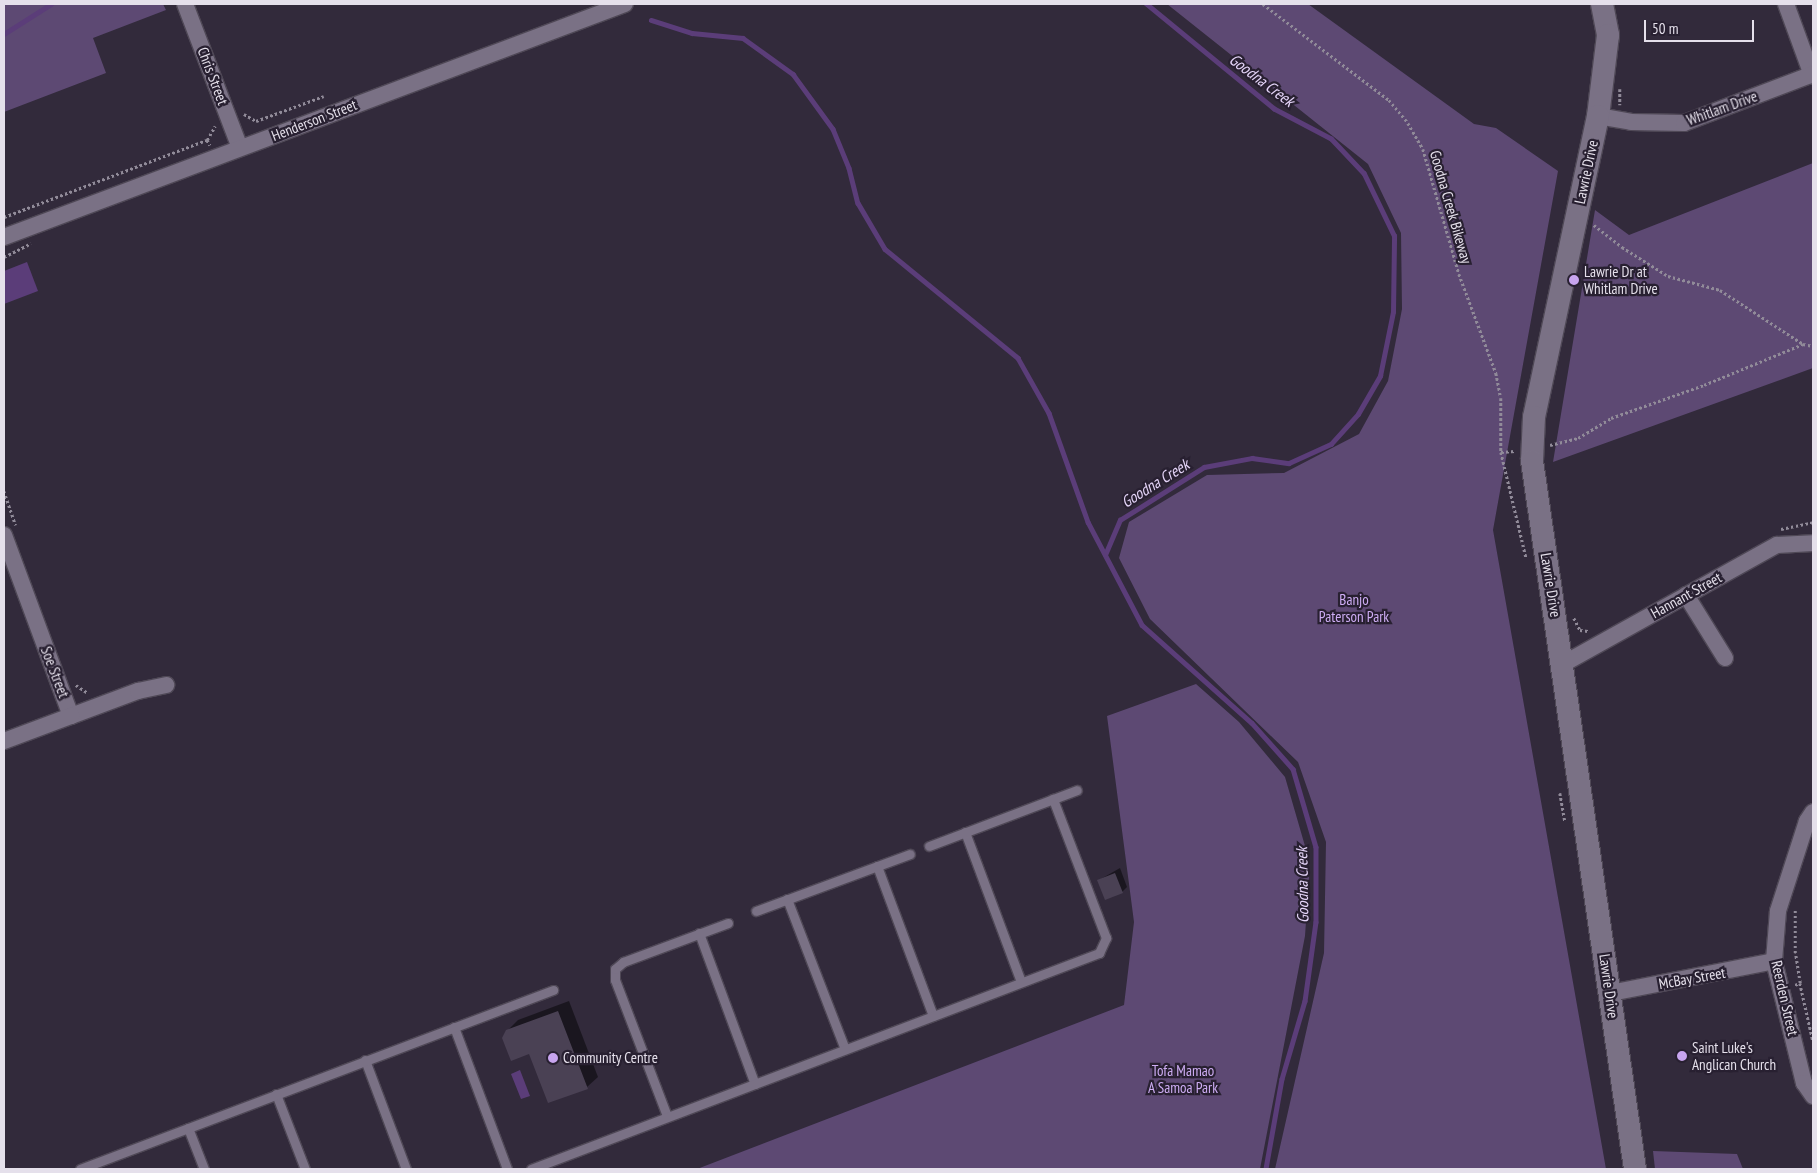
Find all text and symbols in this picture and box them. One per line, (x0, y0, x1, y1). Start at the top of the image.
scale bar (1647, 10, 1757, 42)
text: 50 m (1652, 19, 1678, 38)
street label: Chris Street (194, 45, 232, 107)
water label: Goodna Creek (1226, 49, 1298, 111)
street label: Whitlam Drive (1684, 87, 1760, 129)
street label: Henderson Street (269, 95, 359, 145)
street label: Lawrie Drive (1570, 138, 1602, 206)
street label: Goodna Creek Bikeway (1426, 148, 1476, 266)
place label: Lawrie Dr at Whitlam Drive (1584, 262, 1658, 297)
marker: Lawrie Dr at Whitlam Drive (1568, 274, 1580, 286)
water label: Goodna Creek (1118, 455, 1192, 511)
street label: Lawrie Drive (1537, 552, 1565, 618)
street label: Hannant Street (1647, 568, 1725, 622)
park label: Banjo Paterson Park (1319, 590, 1389, 625)
street label: Soe Street (37, 644, 73, 700)
water label: Goodna Creek (1292, 847, 1312, 923)
street label: Lawrie Drive (1596, 953, 1622, 1019)
street label: Reerden Street (1768, 959, 1802, 1037)
street label: McBay Street (1657, 963, 1727, 993)
place label: Saint Luke's Anglican Church (1692, 1038, 1776, 1073)
place label: Community Centre (563, 1049, 658, 1067)
marker: Saint Luke's Anglican Church (1676, 1050, 1688, 1062)
marker: Community Centre (547, 1052, 559, 1064)
park label: Tofa Mamao A Samoa Park (1148, 1061, 1218, 1096)

